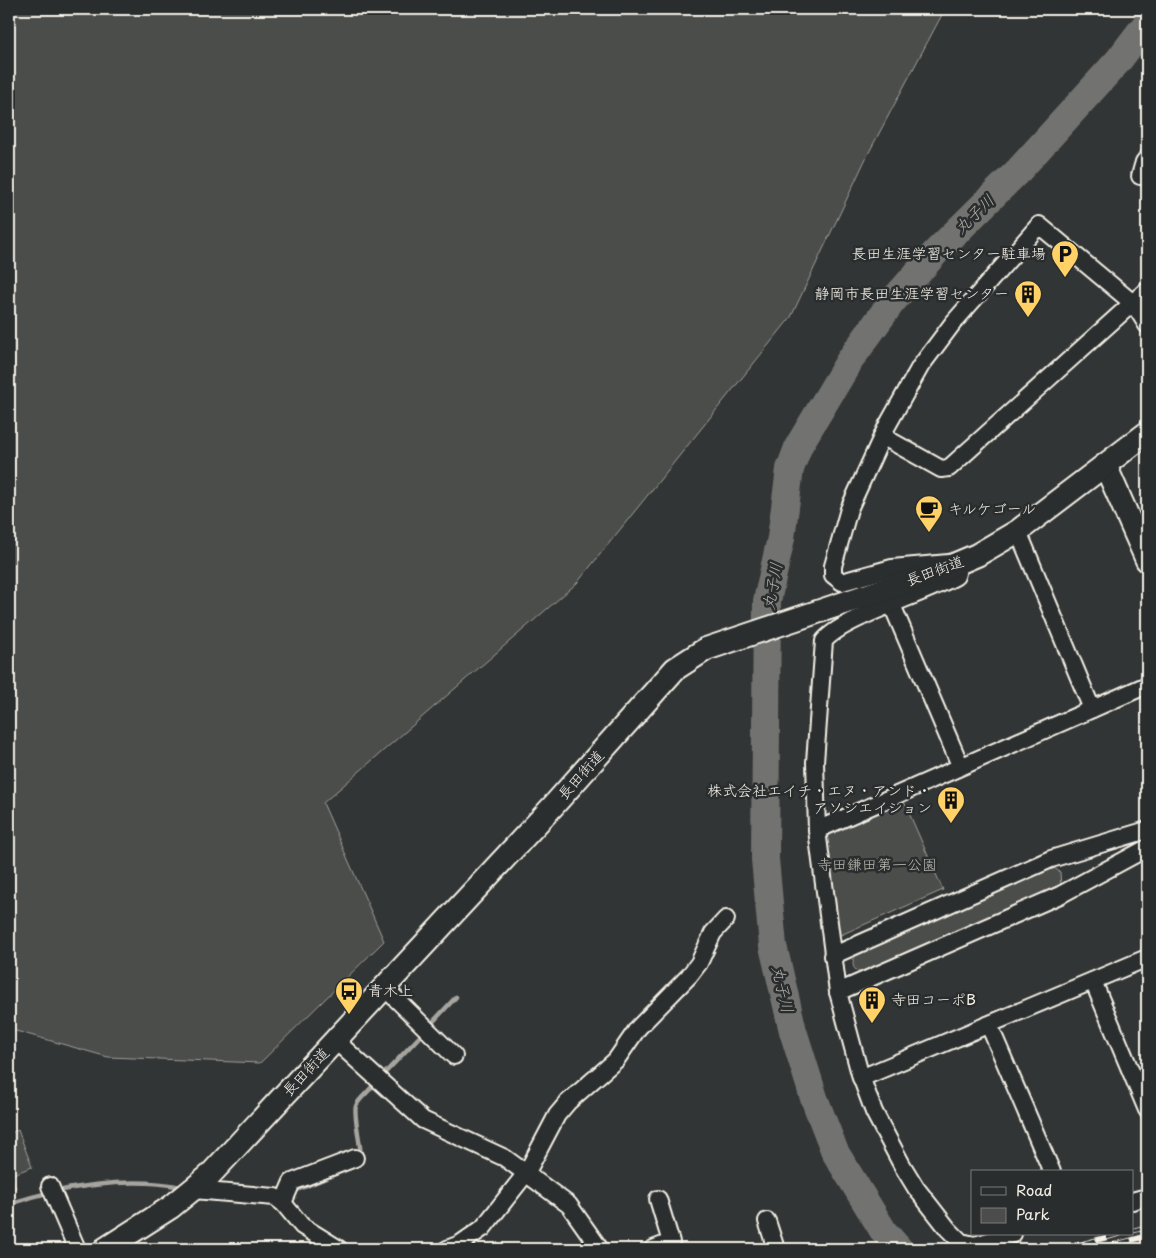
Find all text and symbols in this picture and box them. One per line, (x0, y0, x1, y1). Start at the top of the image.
water label: 丸子川 (948, 188, 999, 239)
parking icon: 長田生涯学習センター駐車場 (1050, 239, 1080, 278)
place label: 長田生涯学習センター駐車場 (852, 241, 1046, 264)
building icon: 静岡市長田生涯学習センター (1013, 279, 1043, 318)
place label: 静岡市長田生涯学習センター (815, 281, 1009, 304)
cafe icon: キルケゴール (914, 494, 944, 533)
place label: キルケゴール (948, 496, 1036, 519)
street label: 長田街道 (902, 549, 967, 591)
water label: 丸子川 (755, 560, 787, 612)
street label: 長田街道 (551, 744, 609, 804)
place label: 株式会社エイチ・エヌ・アンド・ アソシエイション (707, 778, 932, 818)
building icon: 株式会社エイチ・エヌ・アンド・ アソシエイション (936, 785, 966, 824)
park label: 寺田鎌田第一公園 (817, 852, 937, 875)
water label: 丸子川 (767, 963, 801, 1015)
bus stop icon: 青木上 (334, 976, 364, 1015)
place label: 青木上 (368, 978, 413, 1001)
building icon: 寺田コーポB (857, 985, 887, 1024)
place label: 寺田コーポB (891, 987, 976, 1010)
street label: 長田街道 (276, 1041, 334, 1101)
legend (971, 1170, 1134, 1236)
text: Road (1016, 1178, 1052, 1201)
text: Park (1016, 1202, 1050, 1225)

